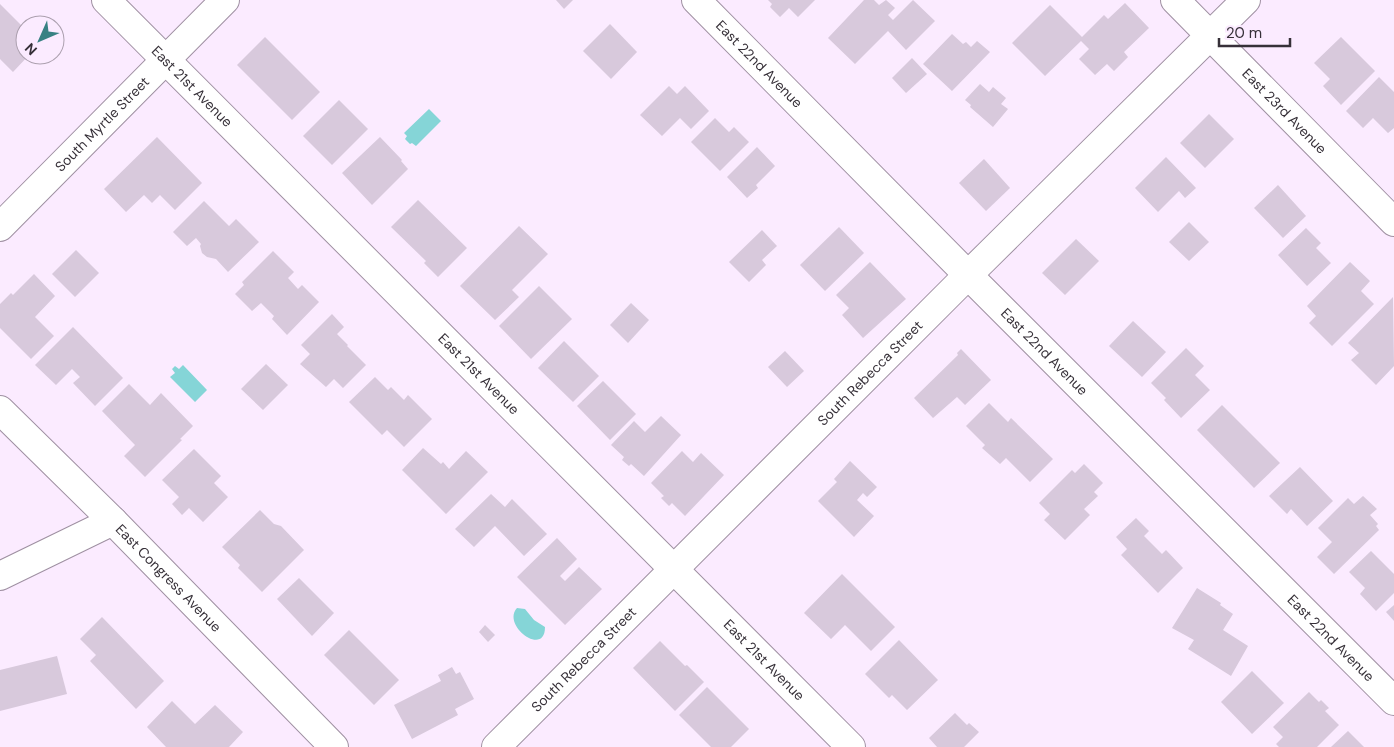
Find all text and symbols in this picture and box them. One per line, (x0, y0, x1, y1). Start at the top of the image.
north arrow (15, 15, 65, 65)
scale bar (1219, 15, 1290, 47)
street label: East 22nd Avenue (712, 16, 806, 112)
text: 20 m (1226, 23, 1262, 43)
text: N (21, 39, 41, 59)
street label: East 21st Avenue (148, 42, 237, 131)
street label: East 23rd Avenue (1238, 65, 1331, 158)
street label: South Myrtle Street (51, 73, 153, 175)
street label: East 22nd Avenue (997, 304, 1092, 399)
street label: South Rebecca Street (814, 317, 926, 429)
street label: East 21st Avenue (435, 329, 523, 418)
street label: East Congress Avenue (112, 520, 225, 636)
street label: East 22nd Avenue (1284, 591, 1378, 685)
street label: South Rebecca Street (527, 603, 640, 716)
street label: East 21st Avenue (720, 615, 809, 704)

